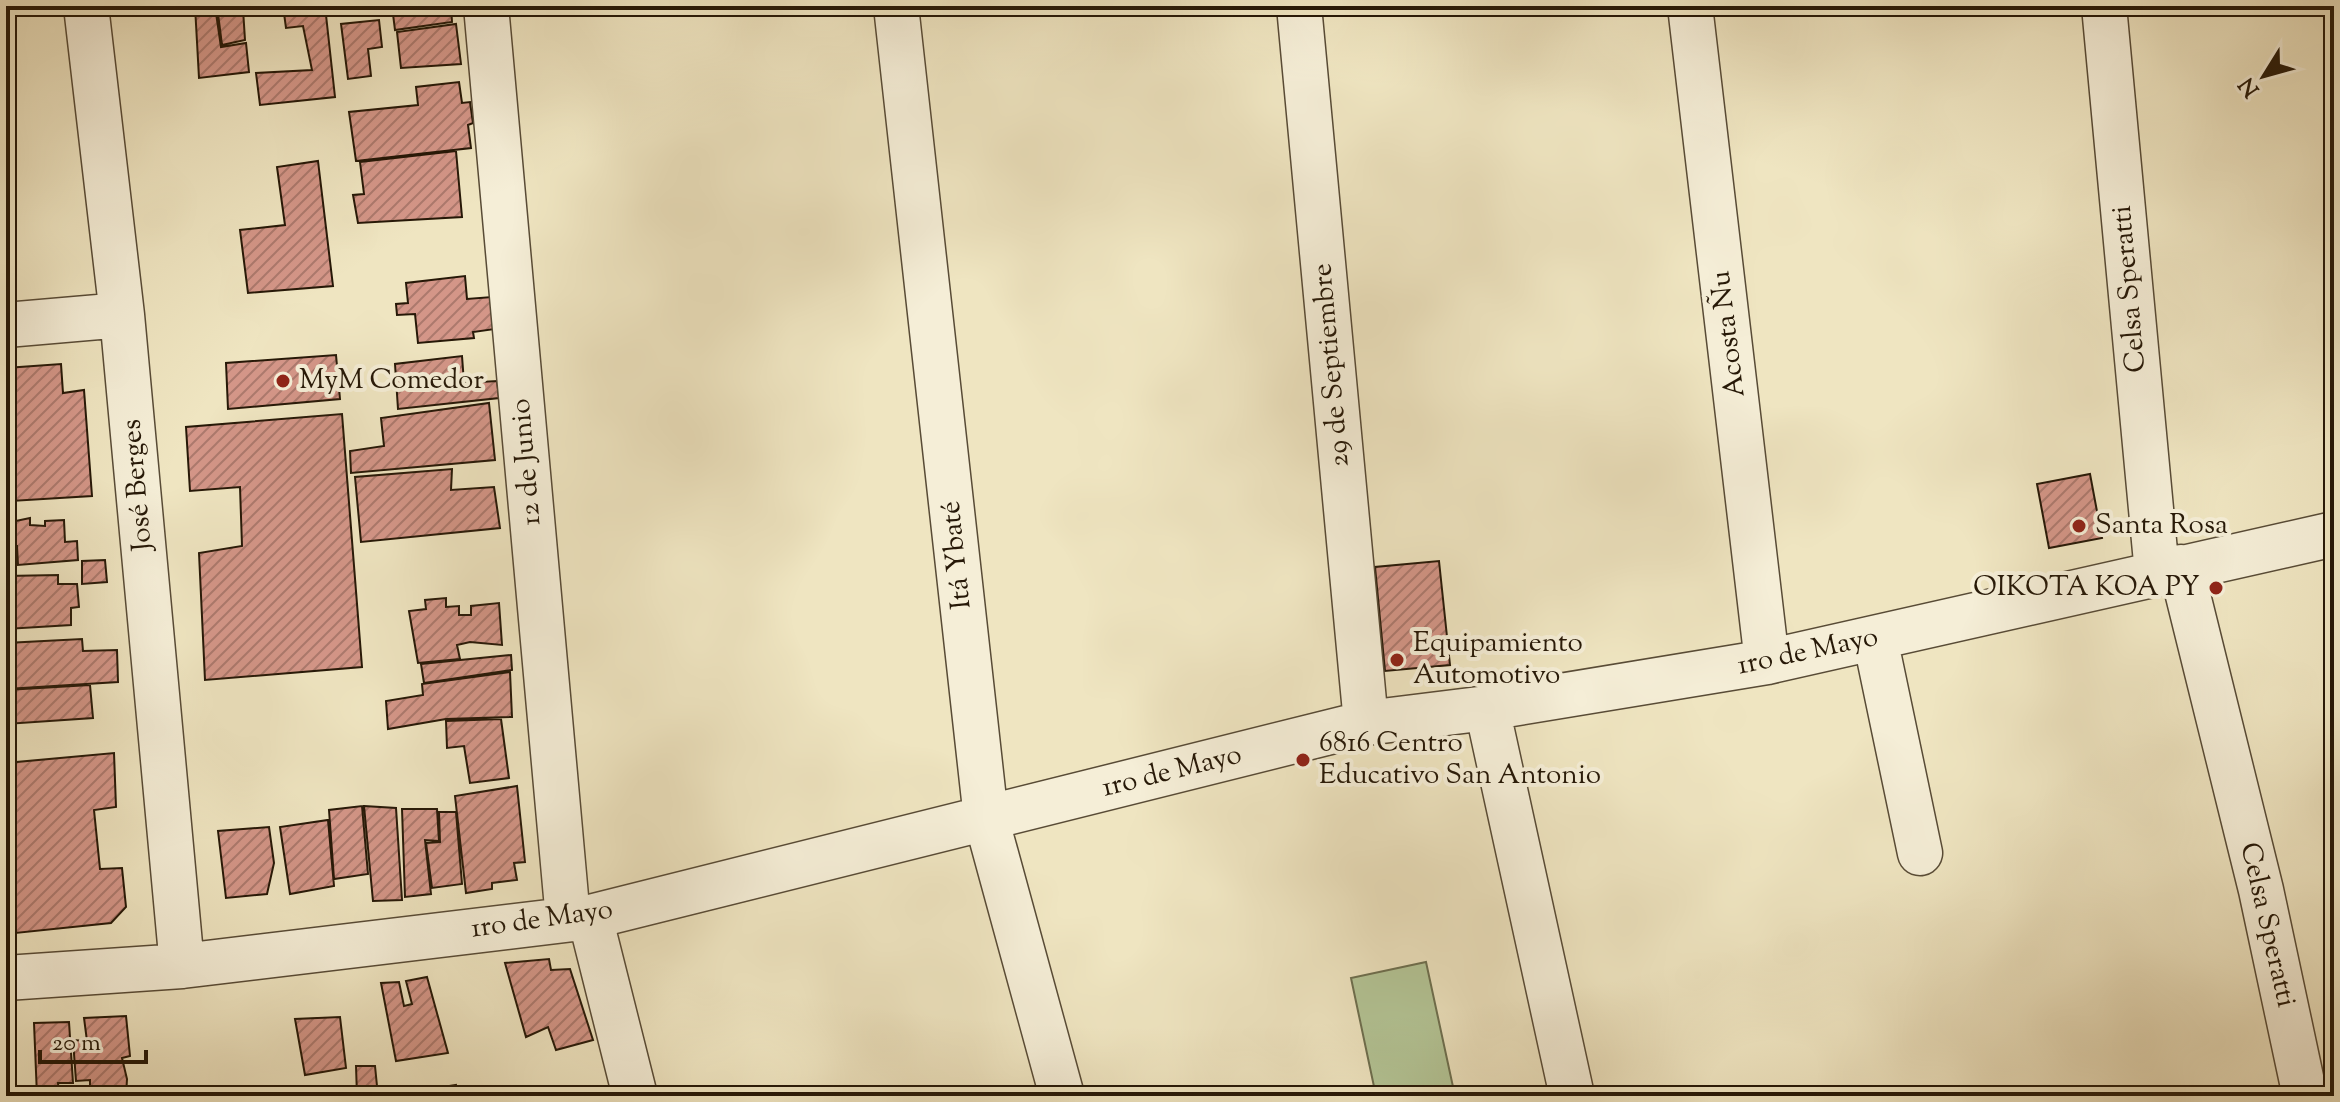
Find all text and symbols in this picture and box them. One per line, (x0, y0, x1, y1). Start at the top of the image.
north arrow (2224, 36, 2304, 116)
text: N (2232, 69, 2268, 103)
street label: Celsa Speratti (2103, 204, 2157, 374)
street label: 29 de Septiembre (1303, 262, 1361, 468)
street label: Acosta Ñu (1701, 268, 1757, 400)
place label: MyM Comedor (299, 361, 484, 401)
marker: MyM Comedor (274, 372, 292, 390)
street label: 12 de Junio (502, 397, 552, 527)
street label: José Berges (112, 417, 164, 555)
street label: Itá Ybaté (931, 499, 983, 611)
place label: Santa Rosa (2095, 506, 2228, 546)
marker: Santa Rosa (2070, 517, 2088, 535)
place label: OIKOTA KOA PY (1973, 568, 2200, 608)
marker: OIKOTA KOA PY (2207, 579, 2225, 597)
street label: 1ro de Mayo (1734, 618, 1882, 686)
place label: Equipamiento Automotivo (1413, 624, 1583, 696)
marker: Equipamiento Automotivo (1388, 651, 1406, 669)
place label: 6816 Centro Educativo San Antonio (1319, 724, 1601, 796)
street label: 1ro de Mayo (1098, 735, 1246, 809)
marker: 6816 Centro Educativo San Antonio (1294, 751, 1312, 769)
street label: Celsa Speratti (2229, 839, 2305, 1011)
street label: 1ro de Mayo (468, 890, 616, 950)
scale bar (40, 1014, 146, 1064)
text: 20 m (52, 1027, 101, 1061)

